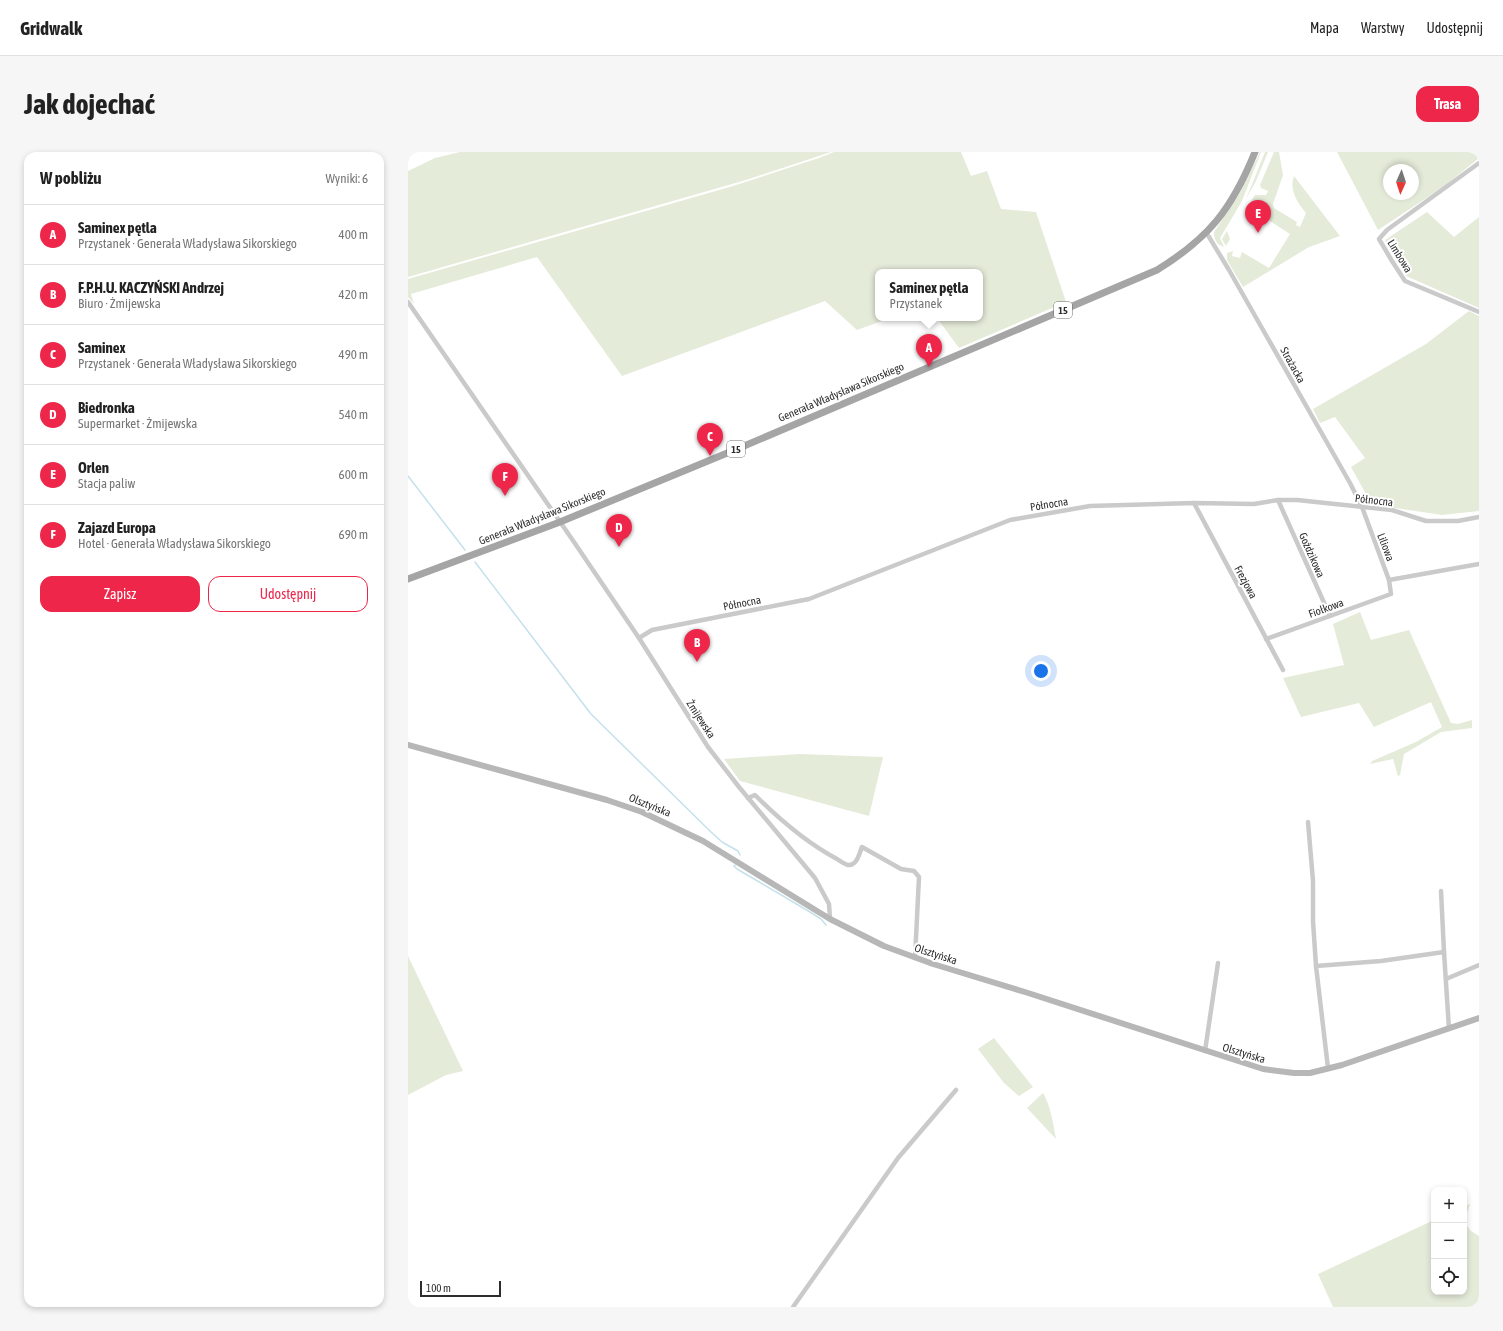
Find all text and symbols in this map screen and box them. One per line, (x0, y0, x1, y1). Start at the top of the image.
text: Gridwalk (20, 17, 82, 39)
text: Mapa (1310, 20, 1339, 36)
text: Warstwy (1361, 20, 1404, 36)
text: Udostępnij (1426, 20, 1483, 36)
button: Trasa (1416, 86, 1479, 122)
text: Jak dojechać (24, 88, 155, 120)
north arrow (1383, 164, 1419, 200)
text: W pobliżu (40, 168, 102, 188)
text: Wyniki: 6 (325, 171, 368, 186)
pin: E (1245, 200, 1271, 233)
text: Saminex pętla (78, 219, 157, 236)
text: A (50, 227, 56, 242)
text: 400 m (339, 227, 368, 242)
text: Przystanek · Generała Władysława Sikorskiego (78, 236, 297, 251)
street label: Limbowa (1385, 237, 1415, 275)
popup (875, 269, 983, 321)
text: F.P.H.U. KACZYŃSKI Andrzej (78, 279, 224, 296)
text: Saminex pętla (890, 279, 968, 296)
text: B (50, 287, 56, 302)
text: 420 m (339, 287, 368, 302)
text: Biuro · Żmijewska (78, 296, 161, 311)
text: Przystanek (890, 296, 942, 311)
road number: 15 (1054, 302, 1072, 318)
pin: A (916, 334, 942, 367)
text: Saminex (78, 339, 126, 356)
street label: Strażacka (1278, 345, 1308, 385)
text: C (50, 347, 56, 362)
text: 490 m (339, 347, 368, 362)
text: Przystanek · Generała Władysława Sikorskiego (78, 356, 297, 371)
street label: Generała Władysława Sikorskiego (776, 360, 906, 424)
text: Biedronka (78, 399, 135, 416)
text: D (49, 407, 57, 422)
text: 540 m (339, 407, 368, 422)
text: Supermarket · Żmijewska (78, 416, 197, 431)
pin: C (697, 423, 723, 456)
road number: 15 (727, 441, 745, 457)
text: Orlen (78, 459, 109, 476)
pin: F (492, 463, 518, 496)
text: E (50, 467, 56, 482)
text: 600 m (339, 467, 368, 482)
text: Stacja paliw (78, 476, 135, 491)
street label: Generała Władysława Sikorskiego (477, 485, 607, 547)
street label: Północna (1354, 492, 1394, 508)
street label: Północna (1029, 495, 1069, 513)
pin: D (606, 514, 632, 547)
text: Zajazd Europa (78, 519, 156, 536)
text: F (50, 527, 56, 542)
text: 690 m (339, 527, 368, 542)
street label: Goździkowa (1297, 531, 1327, 579)
street label: Liliowa (1375, 531, 1397, 563)
text: Hotel · Generała Władysława Sikorskiego (78, 536, 271, 551)
street label: Frezjowa (1232, 563, 1260, 601)
button: Zapisz (40, 576, 200, 612)
button: Udostępnij (208, 576, 368, 612)
street label: Północna (722, 593, 762, 613)
street label: Fiołkowa (1307, 596, 1345, 620)
pin: B (684, 629, 710, 662)
your location (1031, 661, 1051, 681)
street label: Żmijewska (684, 698, 718, 740)
street label: Olsztyńska (627, 791, 673, 819)
street label: Olsztyńska (913, 941, 959, 967)
street label: Olsztyńska (1221, 1041, 1267, 1065)
map controls (1431, 1187, 1467, 1295)
button: + (1431, 1187, 1467, 1223)
button: − (1431, 1223, 1467, 1259)
button: locate (1431, 1259, 1467, 1295)
scale bar (420, 1279, 501, 1298)
text: 100 m (426, 1282, 451, 1294)

